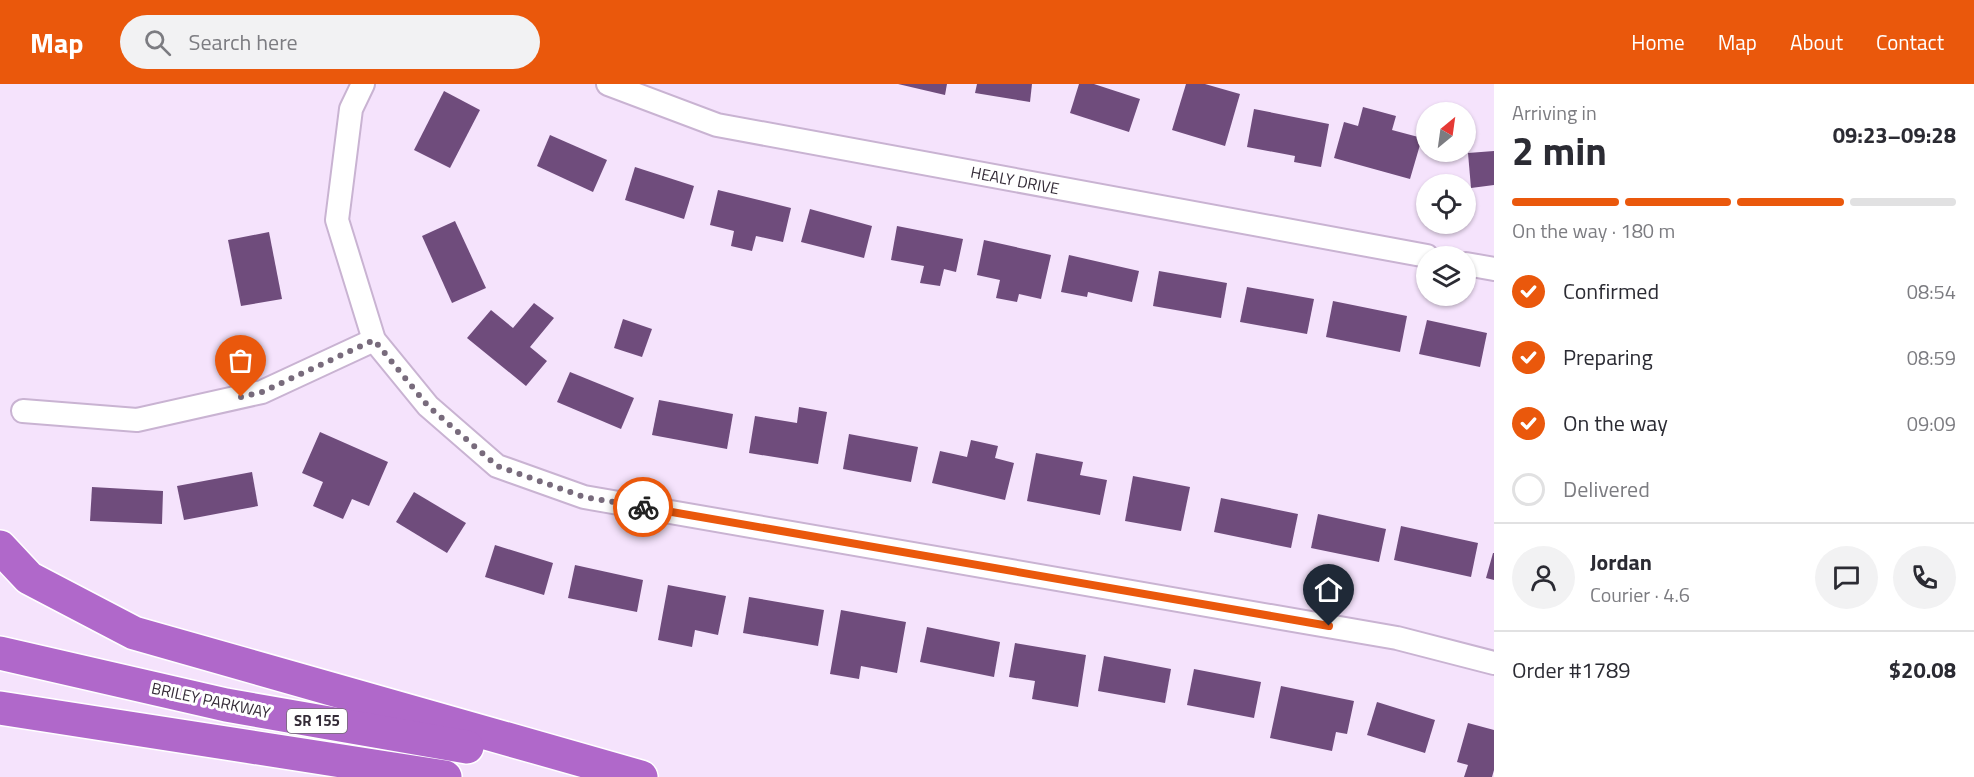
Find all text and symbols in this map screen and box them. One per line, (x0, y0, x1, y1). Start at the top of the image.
search box (120, 15, 540, 69)
text: Map (30, 21, 84, 64)
text: Search here (189, 25, 298, 59)
icon: search (141, 26, 174, 59)
text: Home (1631, 26, 1685, 58)
text: Map (1718, 26, 1757, 58)
text: About (1790, 26, 1843, 58)
text: Contact (1876, 26, 1944, 58)
text: Arriving in (1512, 97, 1597, 128)
north arrow (1416, 102, 1476, 162)
map controls (1416, 102, 1476, 306)
text: 09:23–09:28 (1833, 118, 1956, 152)
text: 2 min (1512, 121, 1607, 180)
street label: HEALY DRIVE (969, 160, 1062, 200)
button: locate (1416, 174, 1476, 234)
text: On the way · 180 m (1512, 215, 1675, 246)
button: layers (1416, 246, 1476, 306)
text: Confirmed (1563, 274, 1659, 308)
icon: check (1512, 275, 1545, 308)
text: 08:54 (1907, 276, 1956, 307)
pin (215, 335, 266, 397)
text: Preparing (1563, 340, 1653, 374)
icon: check (1512, 341, 1545, 374)
text: 08:59 (1907, 342, 1956, 373)
icon: bag (224, 344, 257, 377)
text: On the way (1563, 406, 1668, 440)
icon: check (1512, 407, 1545, 440)
text: 09:09 (1907, 408, 1956, 439)
text: Delivered (1563, 472, 1650, 506)
courier (613, 477, 673, 537)
icon: bike (627, 491, 660, 524)
text: Jordan (1590, 545, 1652, 579)
button: person (1512, 546, 1575, 609)
button: chat (1815, 546, 1878, 609)
button: phone (1893, 546, 1956, 609)
pin (1303, 564, 1354, 626)
icon: home (1312, 573, 1345, 606)
text: Courier · 4.6 (1590, 579, 1690, 610)
text: Order #1789 (1512, 653, 1631, 687)
text: $20.08 (1889, 653, 1956, 687)
street label: BRILEY PARKWAY (149, 676, 273, 724)
road number: SR 155 (287, 709, 347, 733)

